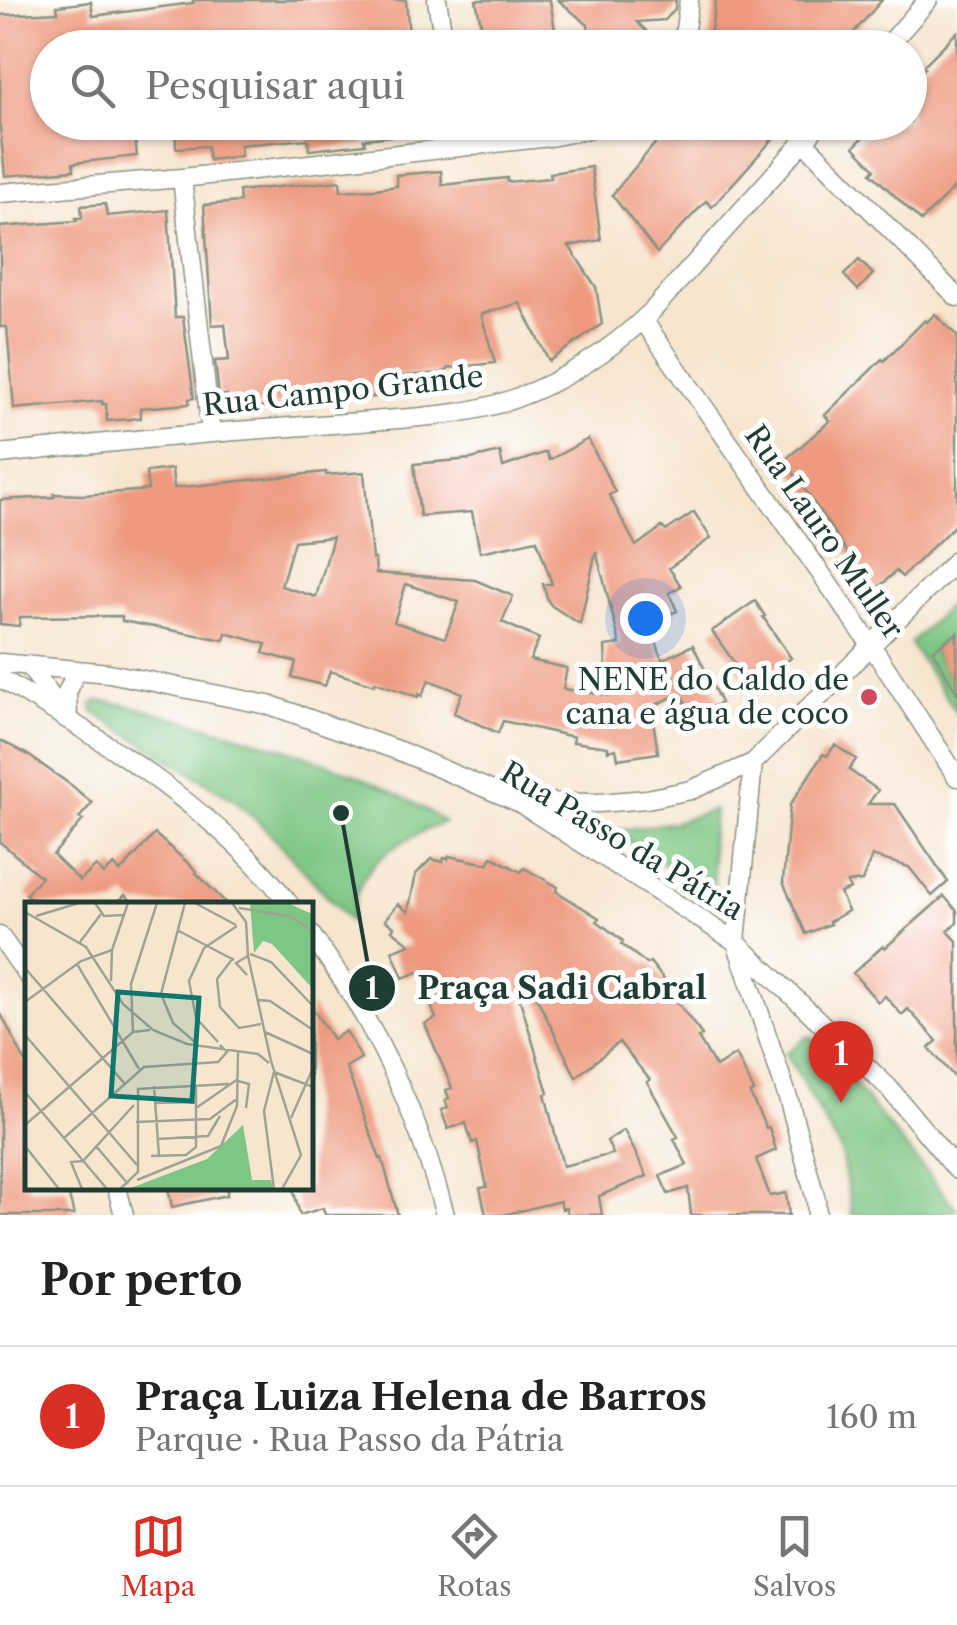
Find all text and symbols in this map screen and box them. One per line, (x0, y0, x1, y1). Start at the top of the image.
search box (30, 30, 927, 140)
icon: search (65, 58, 120, 113)
text: Pesquisar aqui (145, 62, 405, 109)
street label: Rua Campo Grande (201, 357, 485, 424)
street label: Rua Lauro Muller (737, 418, 912, 646)
your location (620, 593, 671, 644)
place label: NENE do Caldo de cana e água de coco (565, 661, 849, 732)
marker: NENE do Caldo de cana e água de coco (858, 686, 880, 708)
street label: Rua Passo da Pátria (494, 753, 751, 928)
inset map (25, 902, 312, 1190)
callout: Praça Sadi Cabral (347, 957, 727, 1019)
text: Praça Sadi Cabral (417, 968, 707, 1007)
text: 1 (365, 970, 379, 1007)
pin: 1 (808, 1020, 874, 1103)
text: Por perto (40, 1254, 243, 1306)
text: Praça Luiza Helena de Barros (135, 1373, 707, 1420)
text: 1 (65, 1397, 80, 1436)
text: 160 m (826, 1397, 917, 1436)
text: Parque · Rua Passo da Pátria (135, 1420, 564, 1459)
tab: Mapa (121, 1509, 196, 1603)
tab: Rotas (437, 1509, 511, 1603)
tab: Salvos (753, 1509, 836, 1603)

